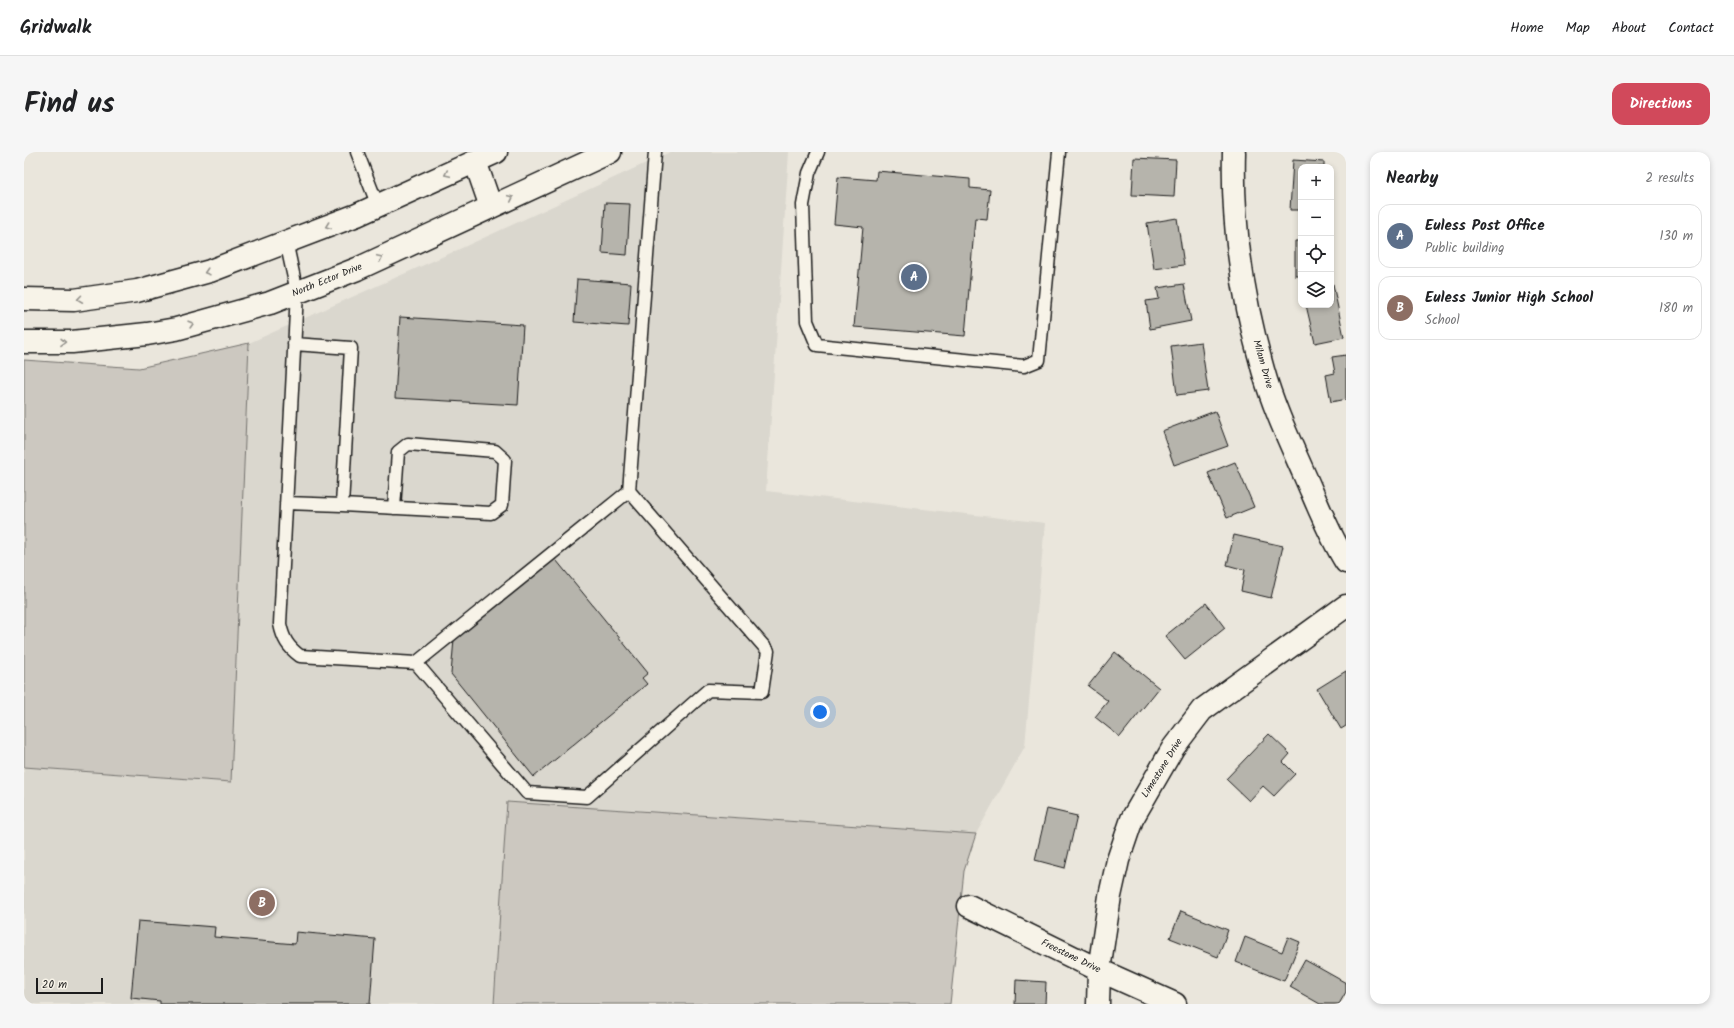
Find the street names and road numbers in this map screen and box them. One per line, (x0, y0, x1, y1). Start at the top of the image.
street label: North Ector Drive (289, 258, 365, 301)
street label: Milam Drive (1248, 338, 1278, 391)
street label: Limestone Drive (1137, 735, 1187, 801)
street label: Freestone Drive (1038, 935, 1104, 978)

